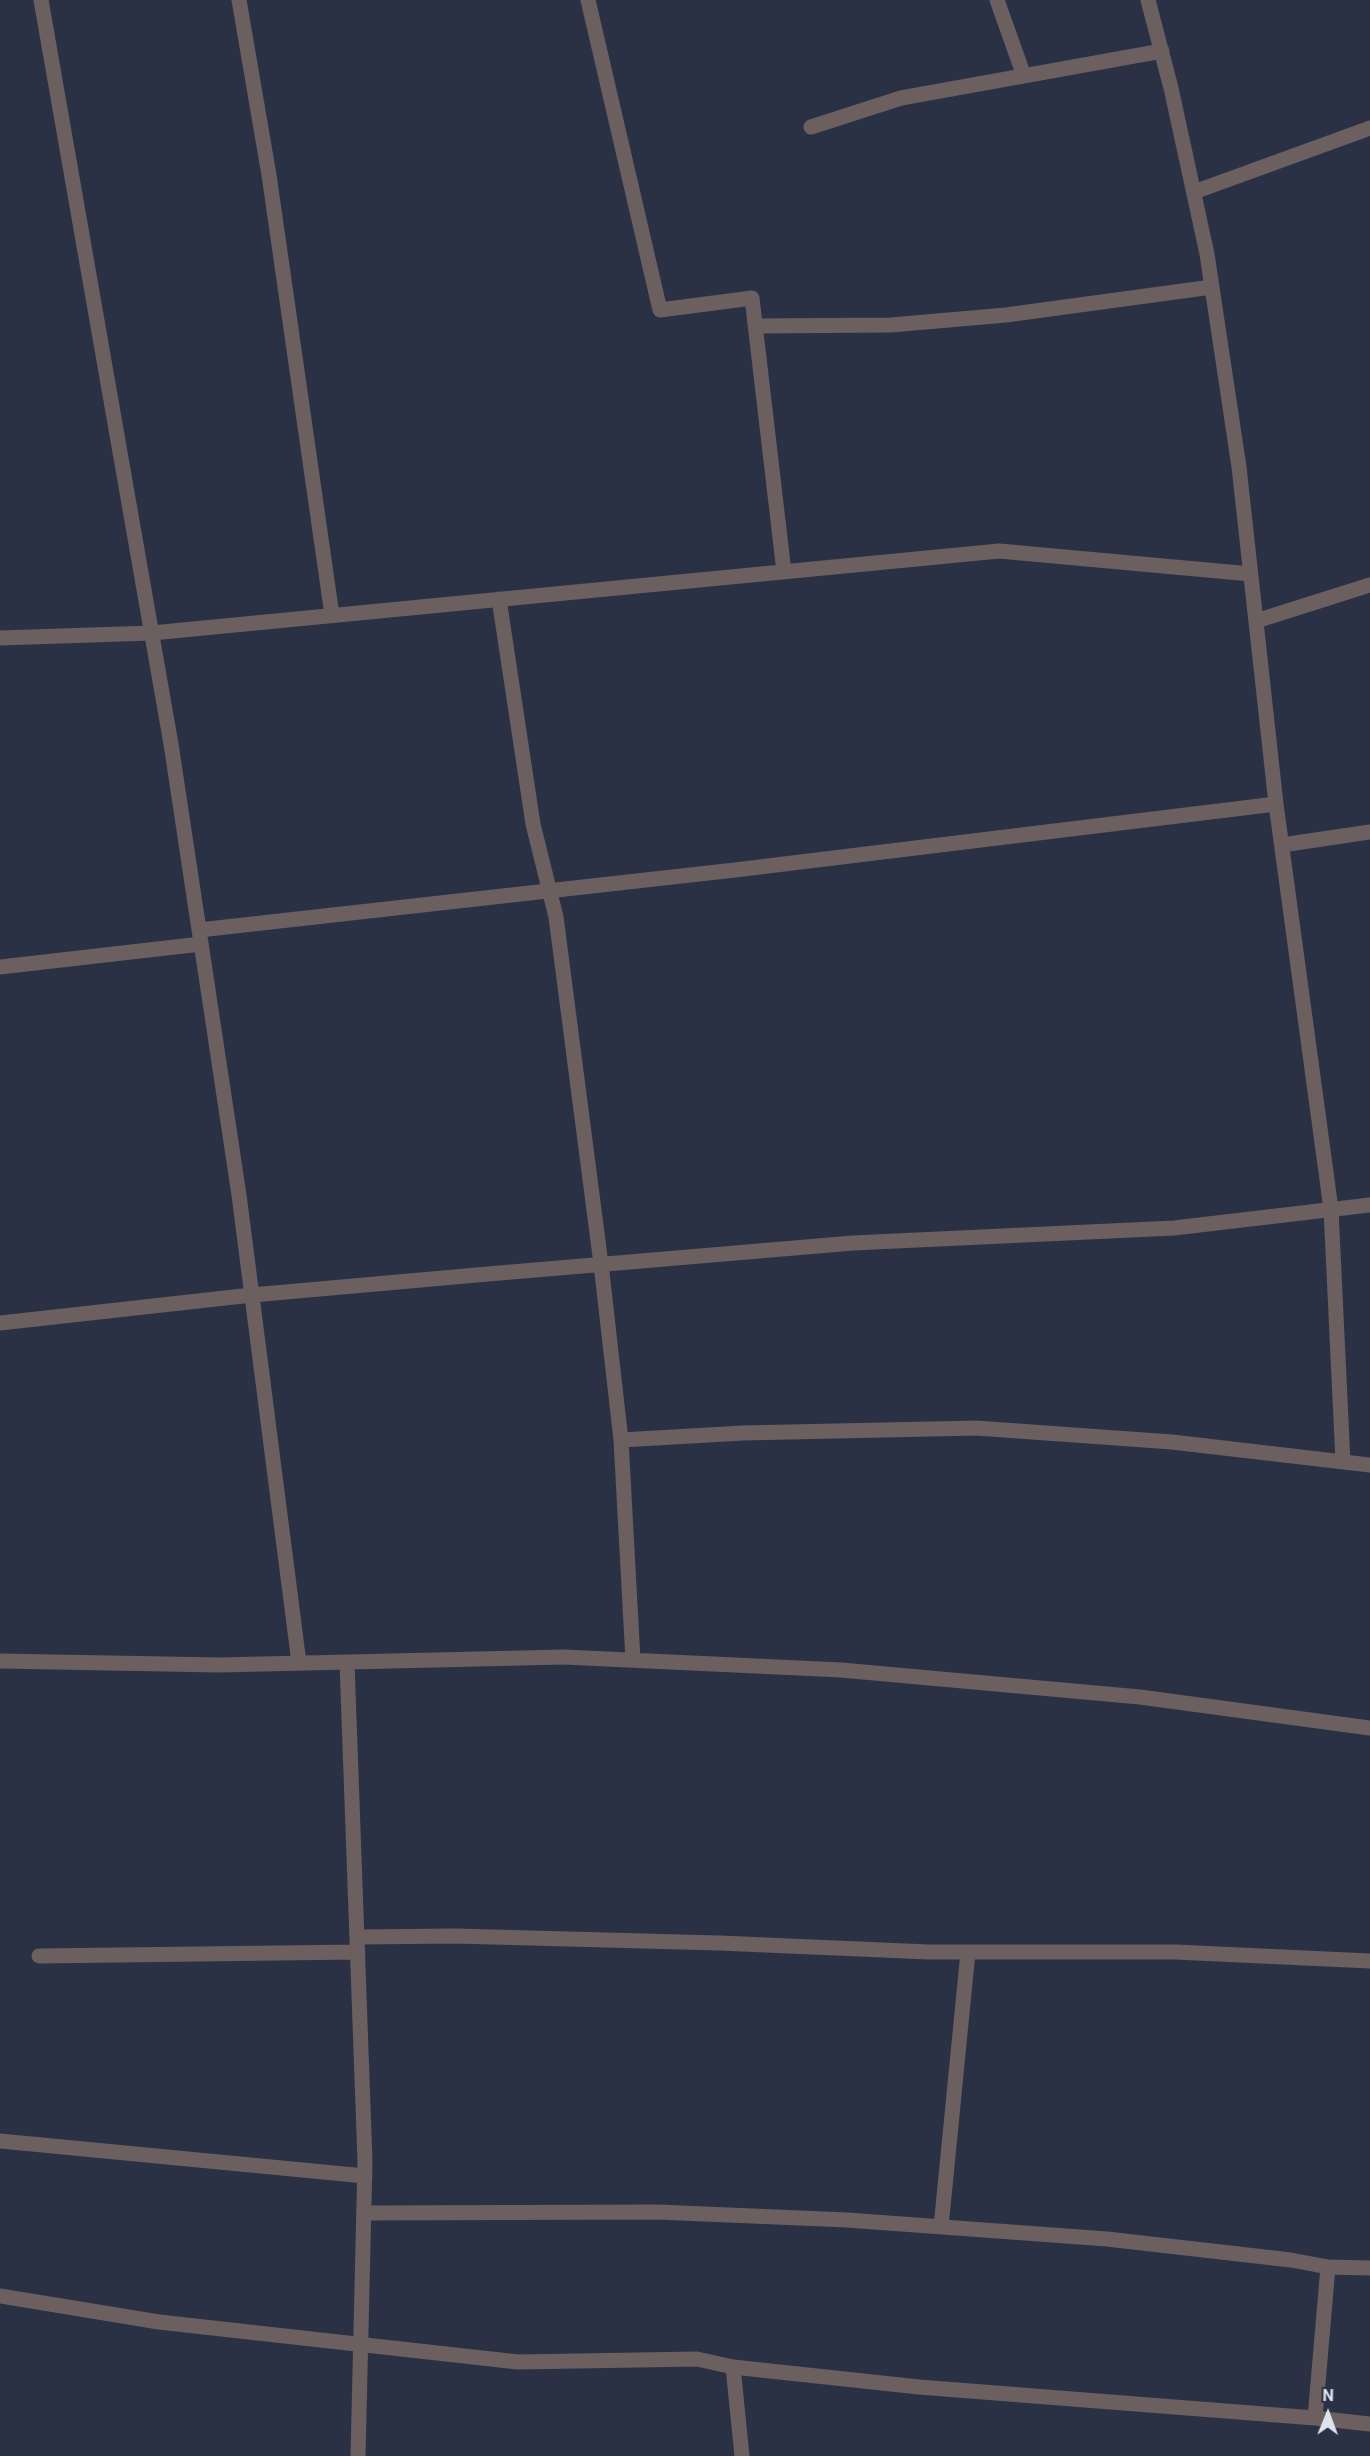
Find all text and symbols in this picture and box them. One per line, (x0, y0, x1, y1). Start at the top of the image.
north arrow (1298, 2384, 1358, 2444)
text: N (1323, 2386, 1334, 2405)

